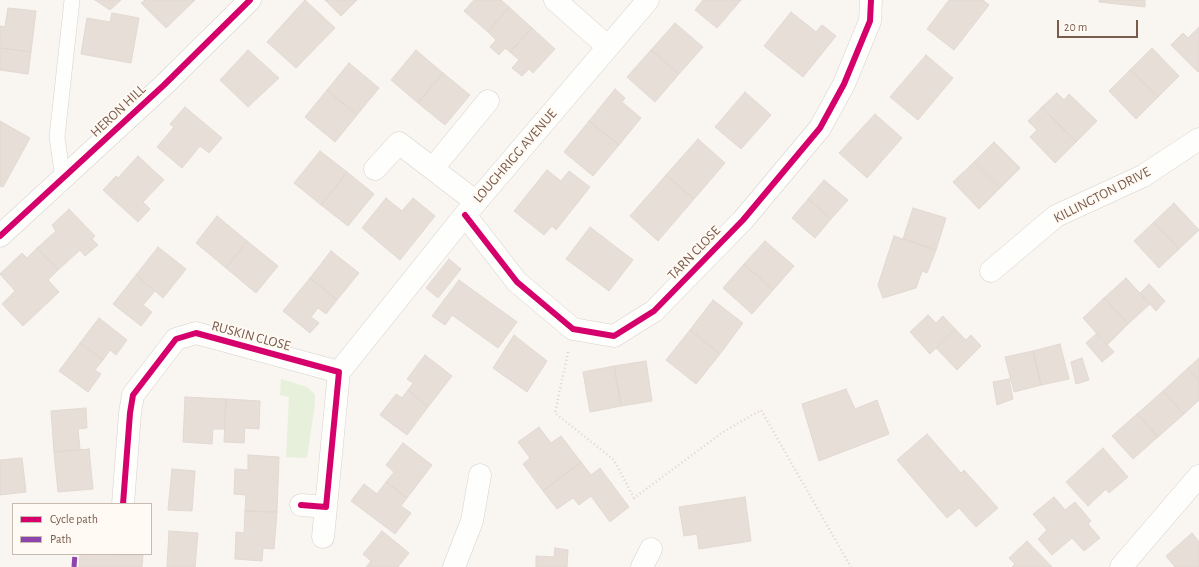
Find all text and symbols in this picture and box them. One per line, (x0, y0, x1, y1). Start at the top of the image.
scale bar (1059, 12, 1140, 38)
text: 20 m (1064, 21, 1087, 33)
street label: HERON HILL (87, 81, 149, 141)
street label: LOUGHRIGG AVENUE (470, 106, 560, 206)
street label: KILLINGTON DRIVE (1051, 163, 1153, 227)
street label: TARN CLOSE (664, 222, 724, 284)
street label: RUSKIN CLOSE (210, 317, 292, 355)
legend (12, 503, 152, 555)
text: Cycle path (50, 513, 98, 525)
text: Path (50, 533, 72, 545)

